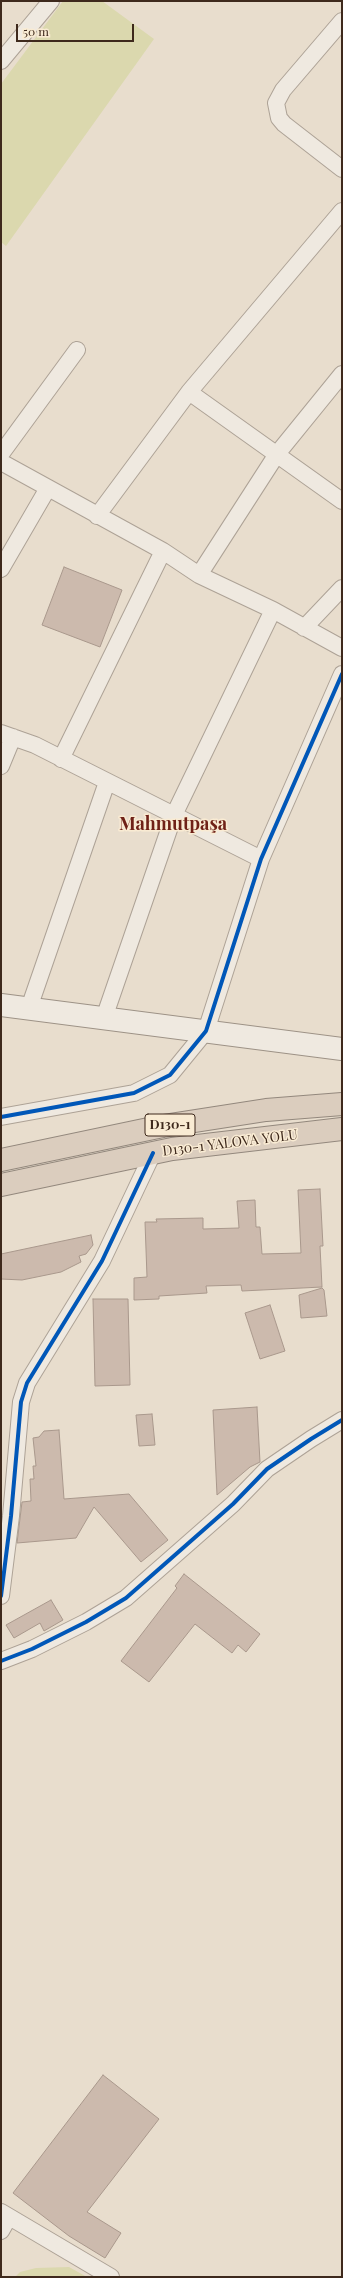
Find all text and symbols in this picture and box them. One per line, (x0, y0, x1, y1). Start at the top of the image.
scale bar (18, 16, 136, 42)
text: 50 m (23, 23, 49, 39)
district label: Mahmutpaşa (119, 813, 227, 835)
road number: D130-1 (145, 1114, 195, 1136)
street label: D130-1 YALOVA YOLU (161, 1126, 299, 1160)

